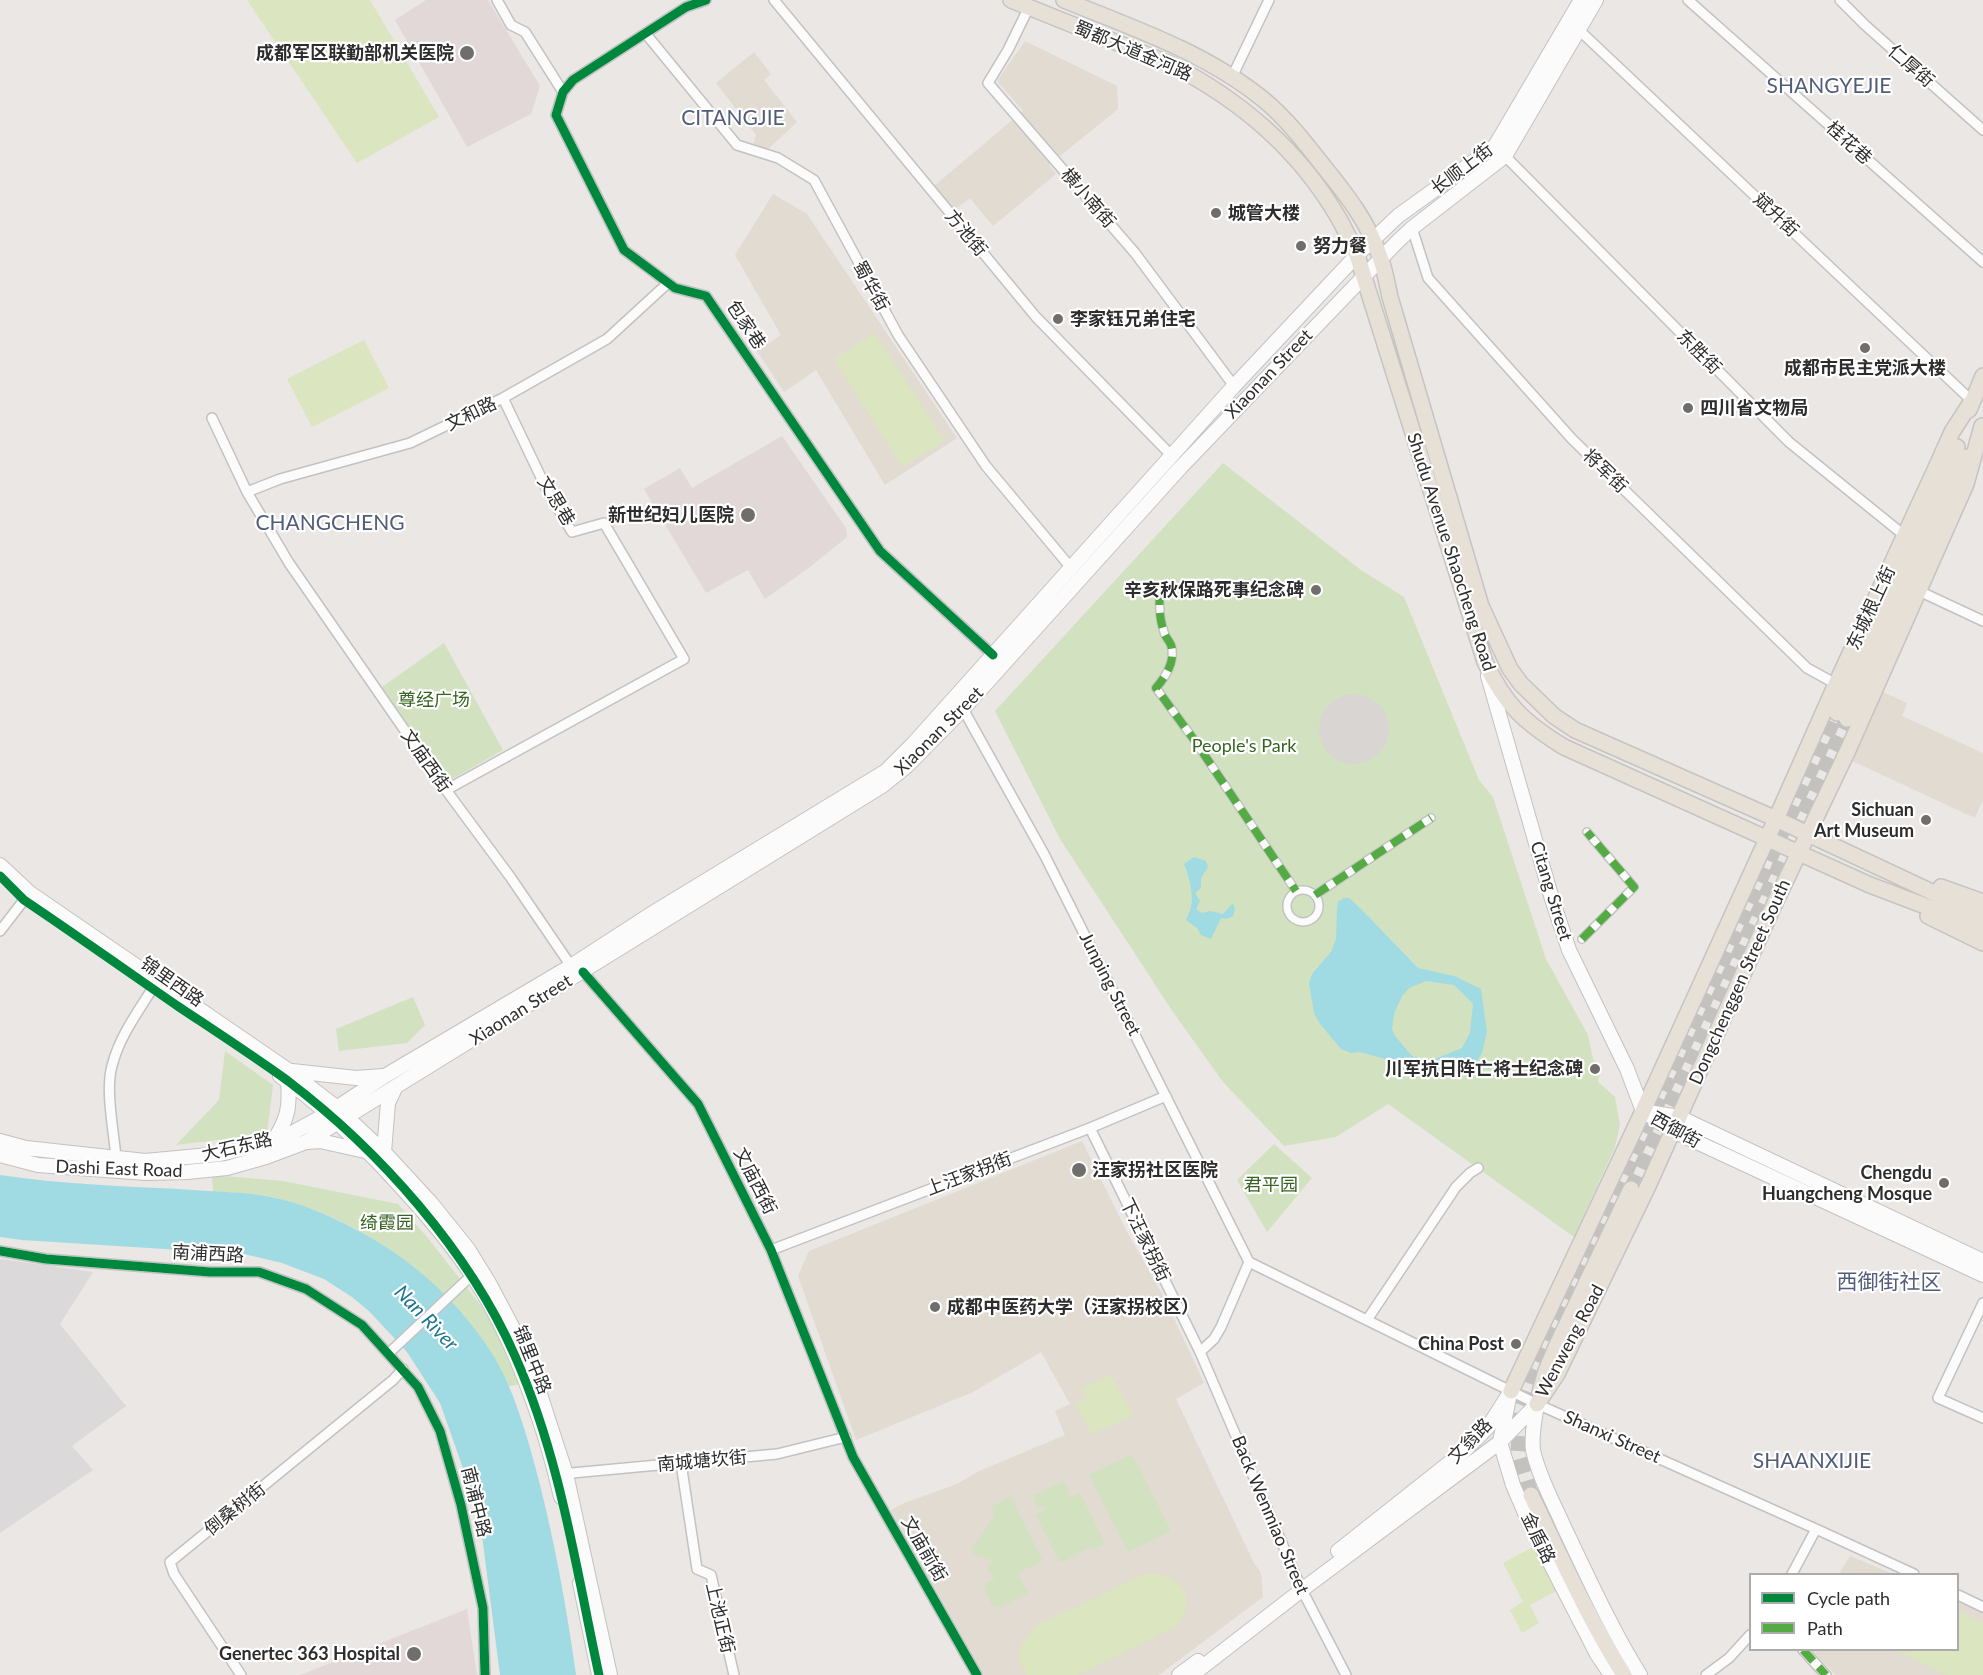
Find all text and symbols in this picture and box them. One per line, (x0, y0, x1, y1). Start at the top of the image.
street label: 蜀都大道金河路 (1071, 16, 1195, 86)
street label: 仁厚街 (1884, 40, 1938, 92)
place label: 成都军区联勤部机关医院 (256, 42, 454, 64)
marker: 成都军区联勤部机关医院 (458, 44, 476, 62)
district label: SHANGYEJIE (1759, 73, 1899, 99)
district label: CITANGJIE (675, 105, 791, 131)
street label: 桂花巷 (1822, 117, 1876, 169)
street label: 长顺上街 (1427, 139, 1497, 199)
street label: 横小南街 (1056, 164, 1120, 232)
street label: 斌升街 (1749, 189, 1803, 241)
place label: 城管大楼 (1228, 202, 1300, 224)
street label: 方池街 (940, 205, 992, 261)
marker: 城管大楼 (1209, 206, 1223, 220)
place label: 努力餐 (1313, 235, 1367, 257)
marker: 努力餐 (1294, 239, 1308, 253)
street label: 蜀华街 (848, 257, 894, 315)
street label: 包家巷 (722, 297, 770, 353)
place label: 李家钰兄弟住宅 (1070, 308, 1196, 330)
marker: 李家钰兄弟住宅 (1051, 312, 1065, 326)
street label: Xiaonan Street (1221, 325, 1317, 423)
street label: 东胜街 (1672, 325, 1726, 379)
marker: 成都市民主党派大楼 (1858, 341, 1872, 355)
place label: 成都市民主党派大楼 (1784, 357, 1946, 379)
street label: 文和路 (442, 392, 500, 436)
place label: 四川省文物局 (1700, 397, 1808, 419)
marker: 四川省文物局 (1681, 401, 1695, 415)
street label: Shudu Avenue Shaocheng Road (1402, 430, 1500, 674)
street label: 将军街 (1578, 444, 1632, 498)
street label: 文思巷 (533, 472, 579, 530)
place label: 新世纪妇儿医院 (608, 504, 734, 526)
marker: 新世纪妇儿医院 (739, 506, 757, 524)
district label: CHANGCHENG (248, 510, 412, 536)
street label: 东城根上街 (1842, 563, 1900, 653)
place label: 辛亥秋保路死事纪念碑 (1124, 579, 1304, 601)
marker: 辛亥秋保路死事纪念碑 (1309, 583, 1323, 597)
street label: Xiaonan Street (890, 682, 988, 780)
park label: 尊经广场 (398, 689, 470, 711)
street label: 文庙西街 (397, 725, 455, 797)
park label: People's Park (1192, 735, 1296, 757)
place label: Sichuan Art Museum (1814, 799, 1914, 842)
marker: Sichuan Art Museum (1919, 813, 1933, 827)
street label: Citang Street (1526, 839, 1576, 943)
street label: Dongchenggen Street South (1685, 876, 1795, 1088)
street label: Junping Street (1075, 929, 1145, 1039)
street label: 锦里西路 (136, 953, 208, 1011)
street label: Xiaonan Street (466, 970, 576, 1050)
place label: 川军抗日阵亡将士纪念碑 (1385, 1058, 1583, 1080)
marker: 川军抗日阵亡将士纪念碑 (1588, 1062, 1602, 1076)
street label: 西御街 (1647, 1107, 1705, 1153)
street label: 大石东路 (199, 1128, 275, 1166)
street label: 文庙西街 (729, 1144, 781, 1218)
street label: 上汪家拐街 (923, 1148, 1015, 1200)
street label: Dashi East Road (55, 1156, 183, 1182)
place label: 汪家拐社区医院 (1092, 1159, 1218, 1181)
marker: 汪家拐社区医院 (1070, 1161, 1088, 1179)
place label: Chengdu Huangcheng Mosque (1762, 1162, 1932, 1204)
park label: 君平园 (1244, 1174, 1298, 1196)
marker: Chengdu Huangcheng Mosque (1937, 1176, 1951, 1190)
street label: 下汪家拐街 (1116, 1195, 1174, 1285)
park label: 绮霞园 (360, 1212, 414, 1234)
street label: 南浦西路 (171, 1241, 245, 1267)
district label: 西御街社区 (1837, 1269, 1941, 1295)
water label: Nan River (389, 1280, 463, 1356)
street label: Wenweng Road (1531, 1281, 1609, 1401)
place label: 成都中医药大学（汪家拐校区） (947, 1296, 1199, 1318)
marker: 成都中医药大学（汪家拐校区） (928, 1300, 942, 1314)
street label: 锦里中路 (509, 1323, 555, 1397)
place label: China Post (1418, 1333, 1504, 1355)
marker: China Post (1509, 1337, 1523, 1351)
street label: Shanxi Street (1560, 1406, 1664, 1468)
street label: 文翁路 (1443, 1414, 1497, 1468)
street label: Back Wenmiao Street (1227, 1432, 1313, 1598)
street label: 南城塘坎街 (656, 1446, 748, 1476)
district label: SHAANXIJIE (1745, 1448, 1879, 1474)
street label: 南浦中路 (457, 1464, 495, 1540)
street label: 倒桑树街 (200, 1478, 270, 1540)
street label: 金盾路 (1516, 1509, 1560, 1567)
street label: 文庙前街 (897, 1512, 951, 1586)
legend (1749, 1573, 1959, 1651)
street label: 上池正街 (701, 1580, 739, 1656)
text: Cycle path (1807, 1587, 1890, 1609)
text: Path (1807, 1617, 1843, 1639)
place label: Genertec 363 Hospital (219, 1643, 400, 1665)
marker: Genertec 363 Hospital (405, 1645, 423, 1663)

